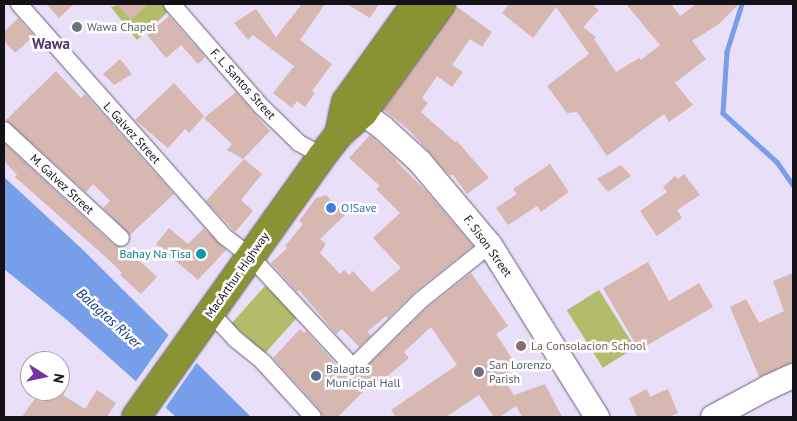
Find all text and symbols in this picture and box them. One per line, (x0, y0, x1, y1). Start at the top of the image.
place label: Wawa Chapel (87, 20, 156, 34)
marker: Wawa Chapel (71, 21, 83, 33)
district label: Wawa (32, 35, 70, 53)
street label: F. L. Santos Street (207, 45, 279, 123)
street label: L. Galvez Street (100, 99, 164, 167)
street label: M. Galvez Street (27, 150, 97, 218)
place label: O!Save (341, 201, 377, 215)
marker: O!Save (325, 202, 337, 214)
street label: F. Sison Street (461, 212, 515, 280)
street label: MacArthur Highway (202, 229, 272, 321)
place label: Bahay Na Tisa (119, 247, 191, 261)
marker: Bahay Na Tisa (195, 248, 207, 260)
water label: Balagtas River (73, 285, 145, 351)
place label: La Consolacion School (531, 339, 646, 353)
marker: La Consolacion School (515, 340, 527, 352)
north arrow (20, 351, 70, 401)
place label: San Lorenzo Parish (489, 358, 551, 386)
place label: Balagtas Municipal Hall (326, 362, 401, 390)
marker: San Lorenzo Parish (473, 366, 485, 378)
marker: Balagtas Municipal Hall (310, 370, 322, 382)
text: N (49, 372, 68, 385)

